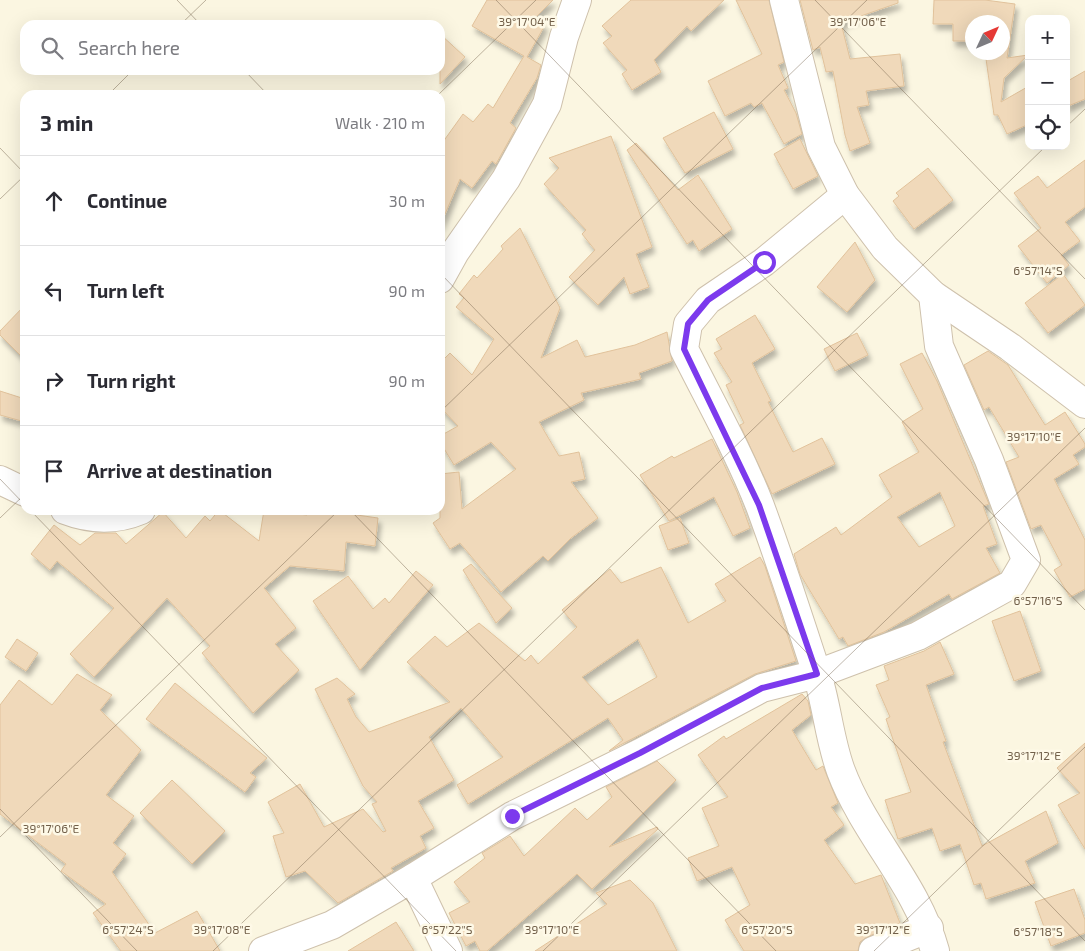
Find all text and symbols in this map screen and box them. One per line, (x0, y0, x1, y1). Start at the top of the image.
text: 39°17'04"E (499, 14, 556, 28)
text: 39°17'06"E (830, 14, 886, 28)
north arrow (965, 15, 1010, 60)
map controls (1025, 15, 1070, 150)
button: + (1025, 15, 1070, 60)
search box (20, 20, 445, 75)
icon: search (38, 34, 66, 62)
text: Search here (78, 36, 180, 59)
button: − (1025, 60, 1070, 105)
button: locate (1025, 105, 1070, 150)
text: 3 min (40, 110, 93, 135)
text: Walk · 210 m (335, 113, 425, 132)
icon: ahead (40, 187, 68, 215)
text: Continue (87, 189, 167, 212)
text: 30 m (389, 191, 425, 210)
route start (753, 251, 776, 274)
text: 6°57'14"S (1013, 263, 1063, 277)
icon: left (40, 277, 68, 305)
text: Turn left (87, 279, 164, 302)
text: 90 m (389, 281, 425, 300)
icon: right (40, 367, 68, 395)
text: Turn right (87, 369, 175, 392)
text: 90 m (389, 371, 425, 390)
text: 39°17'10"E (1007, 429, 1061, 443)
icon: arrive (40, 457, 68, 485)
text: Arrive at destination (87, 459, 272, 482)
text: 6°57'16"S (1014, 593, 1063, 607)
text: 39°17'12"E (1007, 748, 1061, 762)
route end (501, 805, 524, 828)
text: 39°17'06"E (23, 821, 79, 835)
text: 6°57'24"S (102, 922, 154, 936)
text: 39°17'08"E (194, 922, 251, 936)
text: 6°57'22"S (422, 922, 473, 936)
text: 39°17'10"E (525, 922, 579, 936)
text: 6°57'20"S (741, 922, 793, 936)
text: 39°17'12"E (856, 922, 910, 936)
text: 6°57'18"S (1013, 924, 1063, 938)

